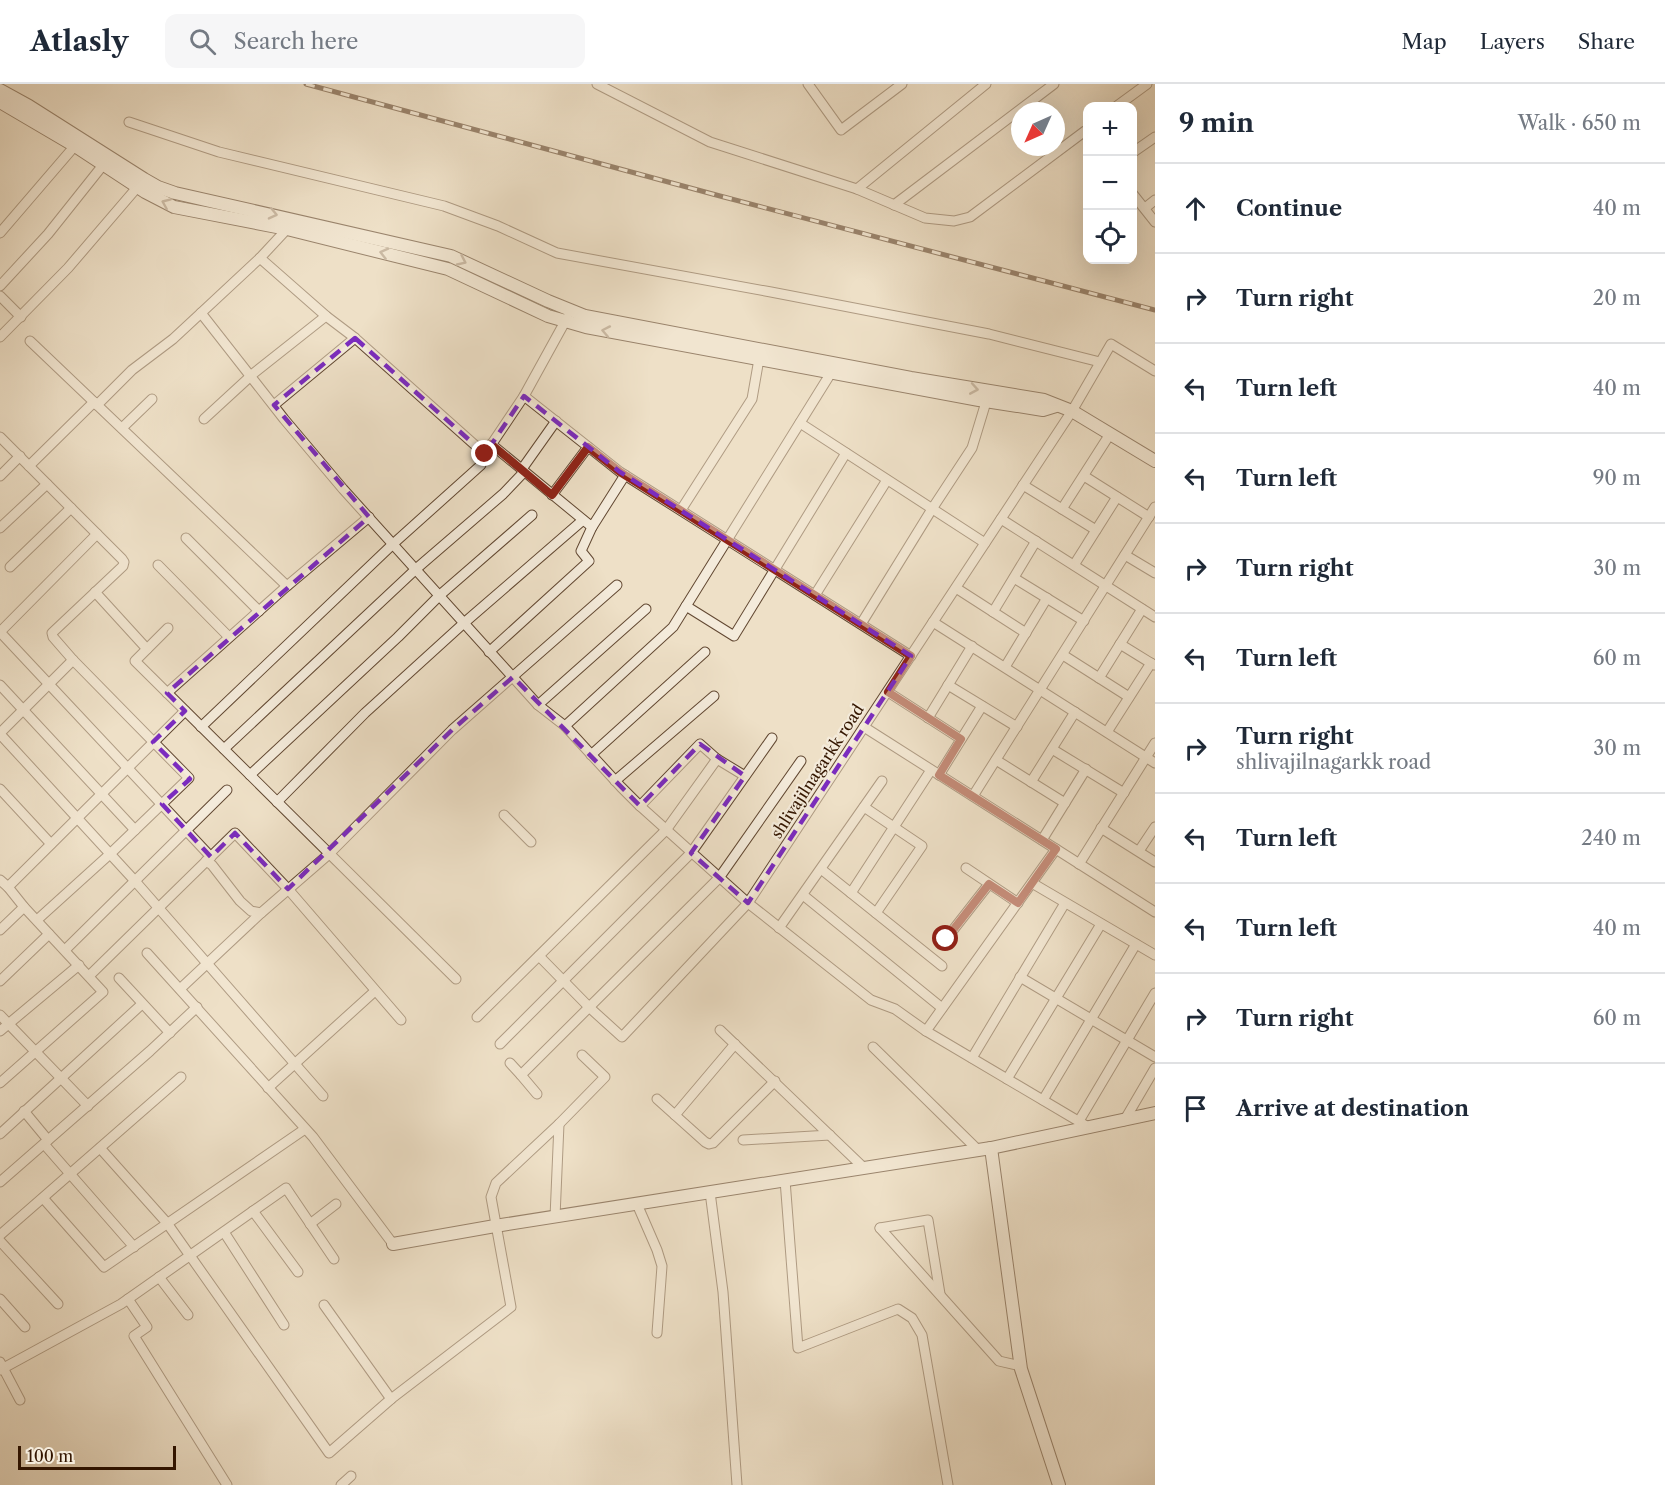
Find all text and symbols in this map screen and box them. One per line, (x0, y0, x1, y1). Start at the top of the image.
search box (165, 14, 585, 68)
text: Atlasly (30, 24, 129, 58)
icon: search (186, 25, 219, 58)
text: Search here (234, 28, 358, 55)
text: Map (1402, 29, 1447, 54)
text: Layers (1480, 29, 1545, 54)
text: Share (1578, 29, 1635, 54)
north arrow (1011, 102, 1065, 156)
map controls (1083, 102, 1137, 264)
button: + (1083, 102, 1137, 156)
text: 9 min (1179, 107, 1254, 139)
text: Walk · 650 m (1518, 111, 1641, 135)
button: − (1083, 156, 1137, 210)
icon: ahead (1179, 192, 1212, 225)
text: Continue (1236, 195, 1342, 222)
text: 40 m (1593, 196, 1641, 220)
one-way arrow (161, 198, 172, 210)
one-way arrow (268, 207, 278, 220)
button: locate (1083, 210, 1137, 264)
one-way arrow (379, 247, 389, 260)
one-way arrow (455, 254, 466, 266)
icon: right (1179, 282, 1212, 315)
text: Turn right (1236, 285, 1354, 312)
text: 20 m (1593, 286, 1641, 310)
one-way arrow (601, 325, 611, 338)
icon: left (1179, 372, 1212, 405)
text: Turn left (1236, 375, 1337, 402)
text: 40 m (1593, 376, 1641, 400)
one-way arrow (970, 382, 979, 394)
route end (471, 440, 497, 466)
icon: left (1179, 462, 1212, 495)
text: Turn left (1236, 465, 1337, 492)
text: 90 m (1593, 466, 1641, 490)
icon: right (1179, 552, 1212, 585)
text: Turn right (1236, 555, 1354, 582)
text: 30 m (1593, 556, 1641, 580)
icon: left (1179, 642, 1212, 675)
text: Turn left (1236, 645, 1337, 672)
text: 60 m (1593, 646, 1641, 670)
street label: shlivajilnagarkk road (766, 700, 868, 842)
text: Turn right (1236, 723, 1354, 750)
icon: right (1179, 732, 1212, 765)
text: 30 m (1593, 736, 1641, 760)
text: shlivajilnagarkk road (1236, 750, 1431, 774)
icon: left (1179, 822, 1212, 855)
text: Turn left (1236, 825, 1337, 852)
text: 240 m (1581, 826, 1641, 850)
icon: left (1179, 912, 1212, 945)
text: Turn left (1236, 915, 1337, 942)
text: 40 m (1593, 916, 1641, 940)
route start (932, 925, 958, 951)
icon: right (1179, 1002, 1212, 1035)
text: Turn right (1236, 1005, 1354, 1032)
text: 60 m (1593, 1006, 1641, 1030)
icon: arrive (1179, 1092, 1212, 1125)
text: Arrive at destination (1236, 1095, 1469, 1122)
scale bar (18, 1443, 176, 1470)
text: 100 m (27, 1446, 73, 1466)

